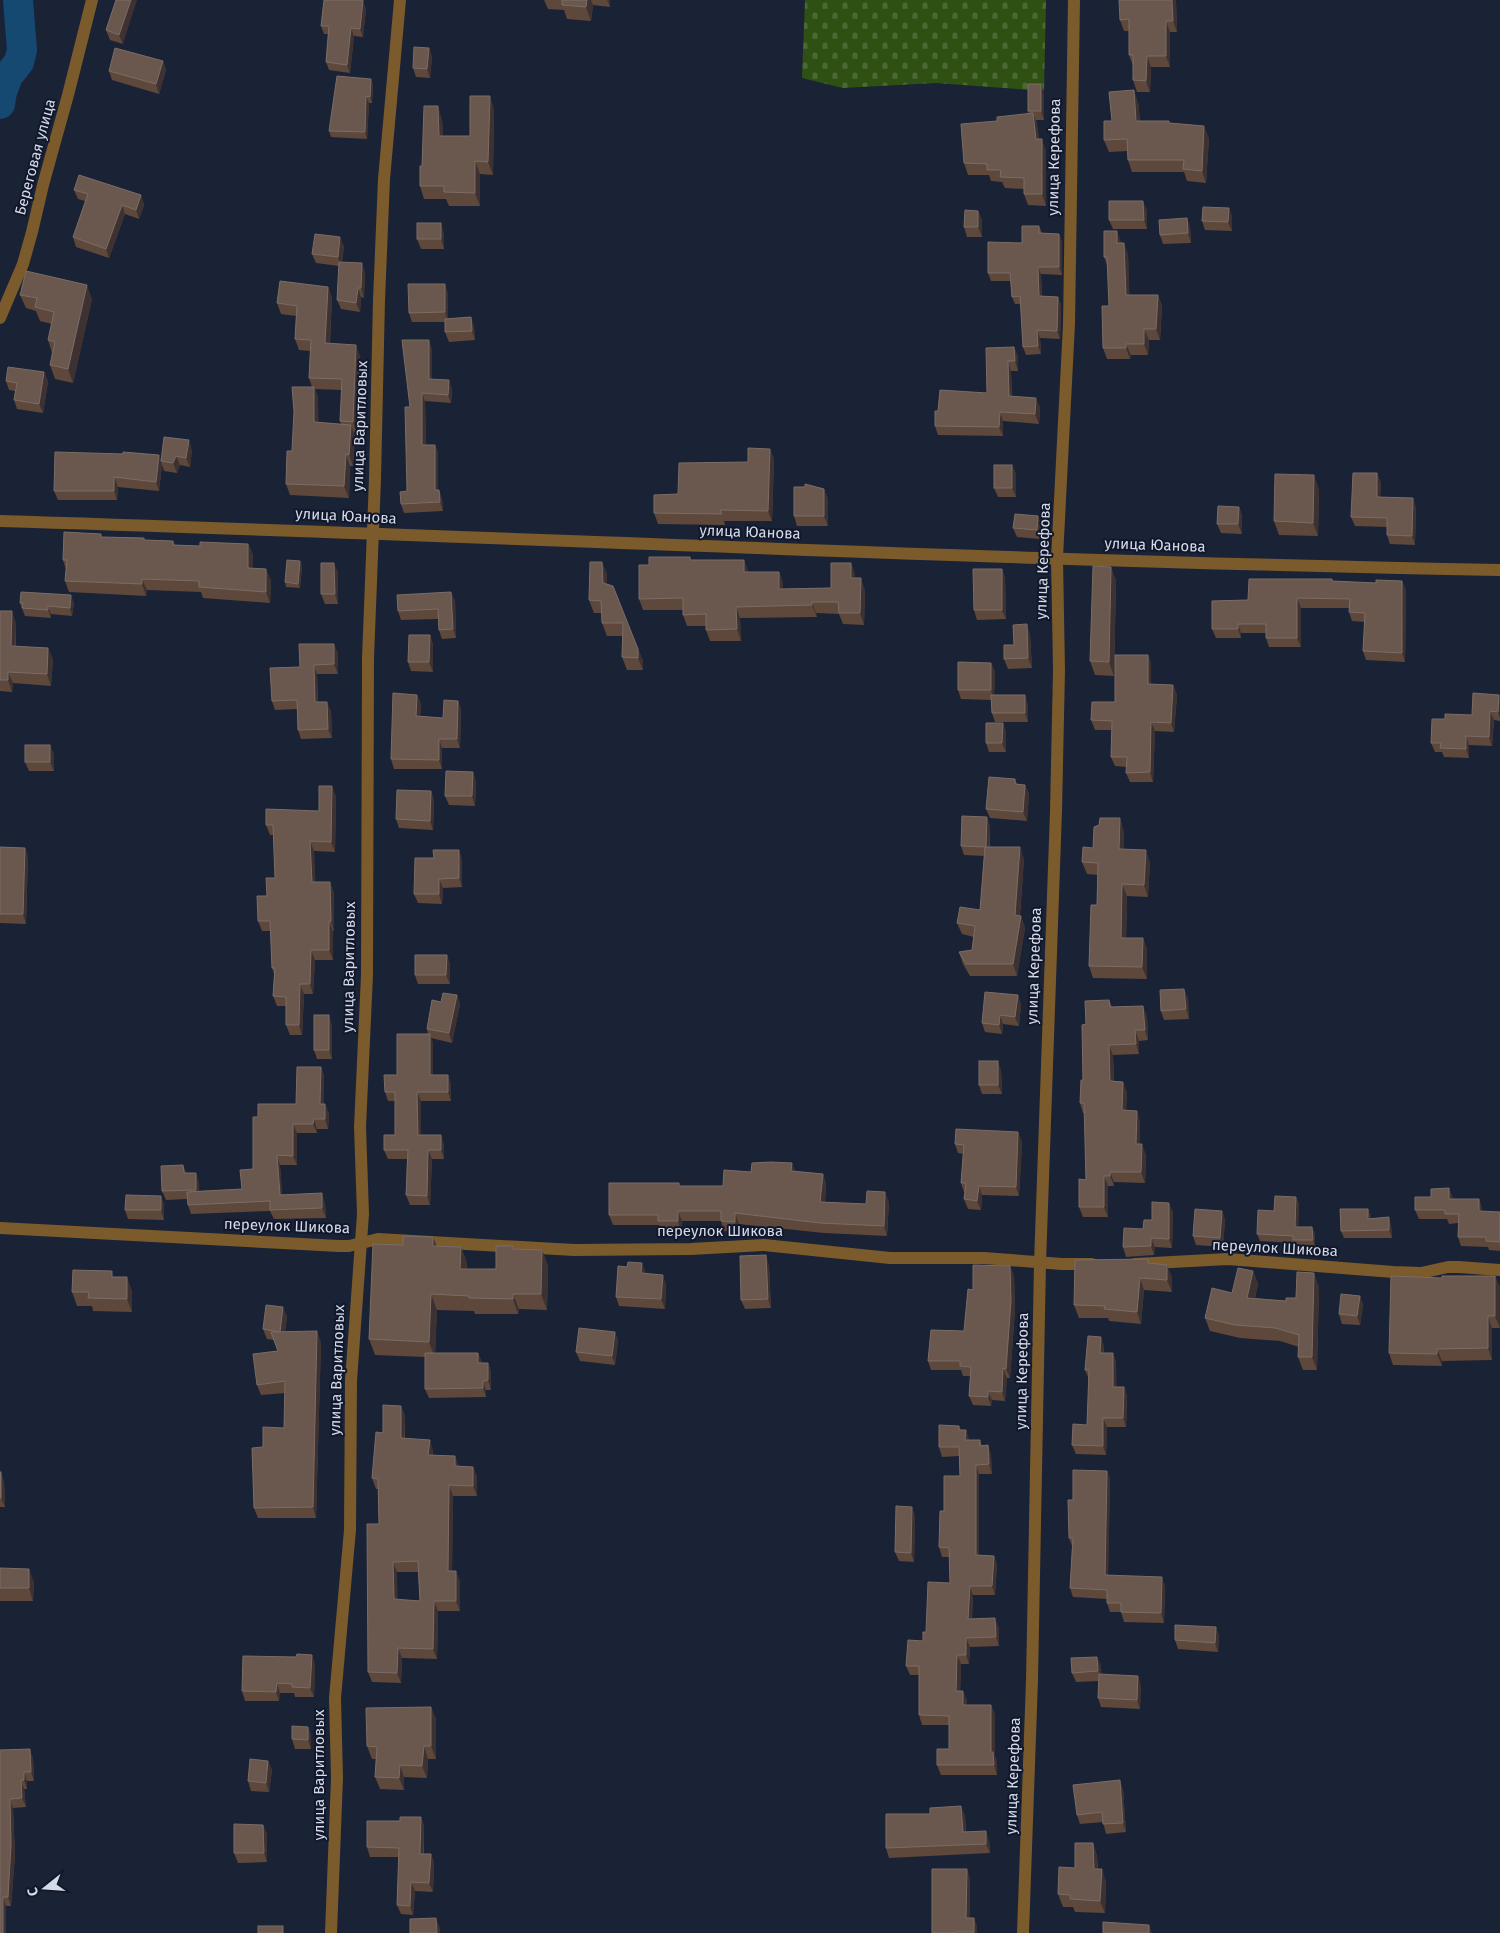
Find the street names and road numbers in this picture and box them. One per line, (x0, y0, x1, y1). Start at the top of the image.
street label: Береговая улица (11, 97, 59, 217)
street label: улица Керефова (1044, 98, 1064, 216)
street label: улица Варитловых (349, 359, 371, 492)
street label: улица Керефова (1032, 502, 1054, 620)
street label: улица Юанова (295, 504, 397, 528)
street label: улица Юанова (699, 521, 801, 543)
street label: улица Юанова (1104, 534, 1206, 556)
street label: улица Варитловых (339, 901, 359, 1033)
street label: улица Керефова (1023, 907, 1045, 1025)
street label: переулок Шикова (224, 1215, 350, 1237)
street label: переулок Шикова (657, 1222, 783, 1240)
street label: переулок Шикова (1212, 1236, 1338, 1260)
street label: улица Варитловых (326, 1303, 348, 1436)
street label: улица Керефова (1012, 1312, 1032, 1430)
street label: улица Варитловых (310, 1709, 328, 1841)
street label: улица Керефова (1002, 1717, 1024, 1835)

